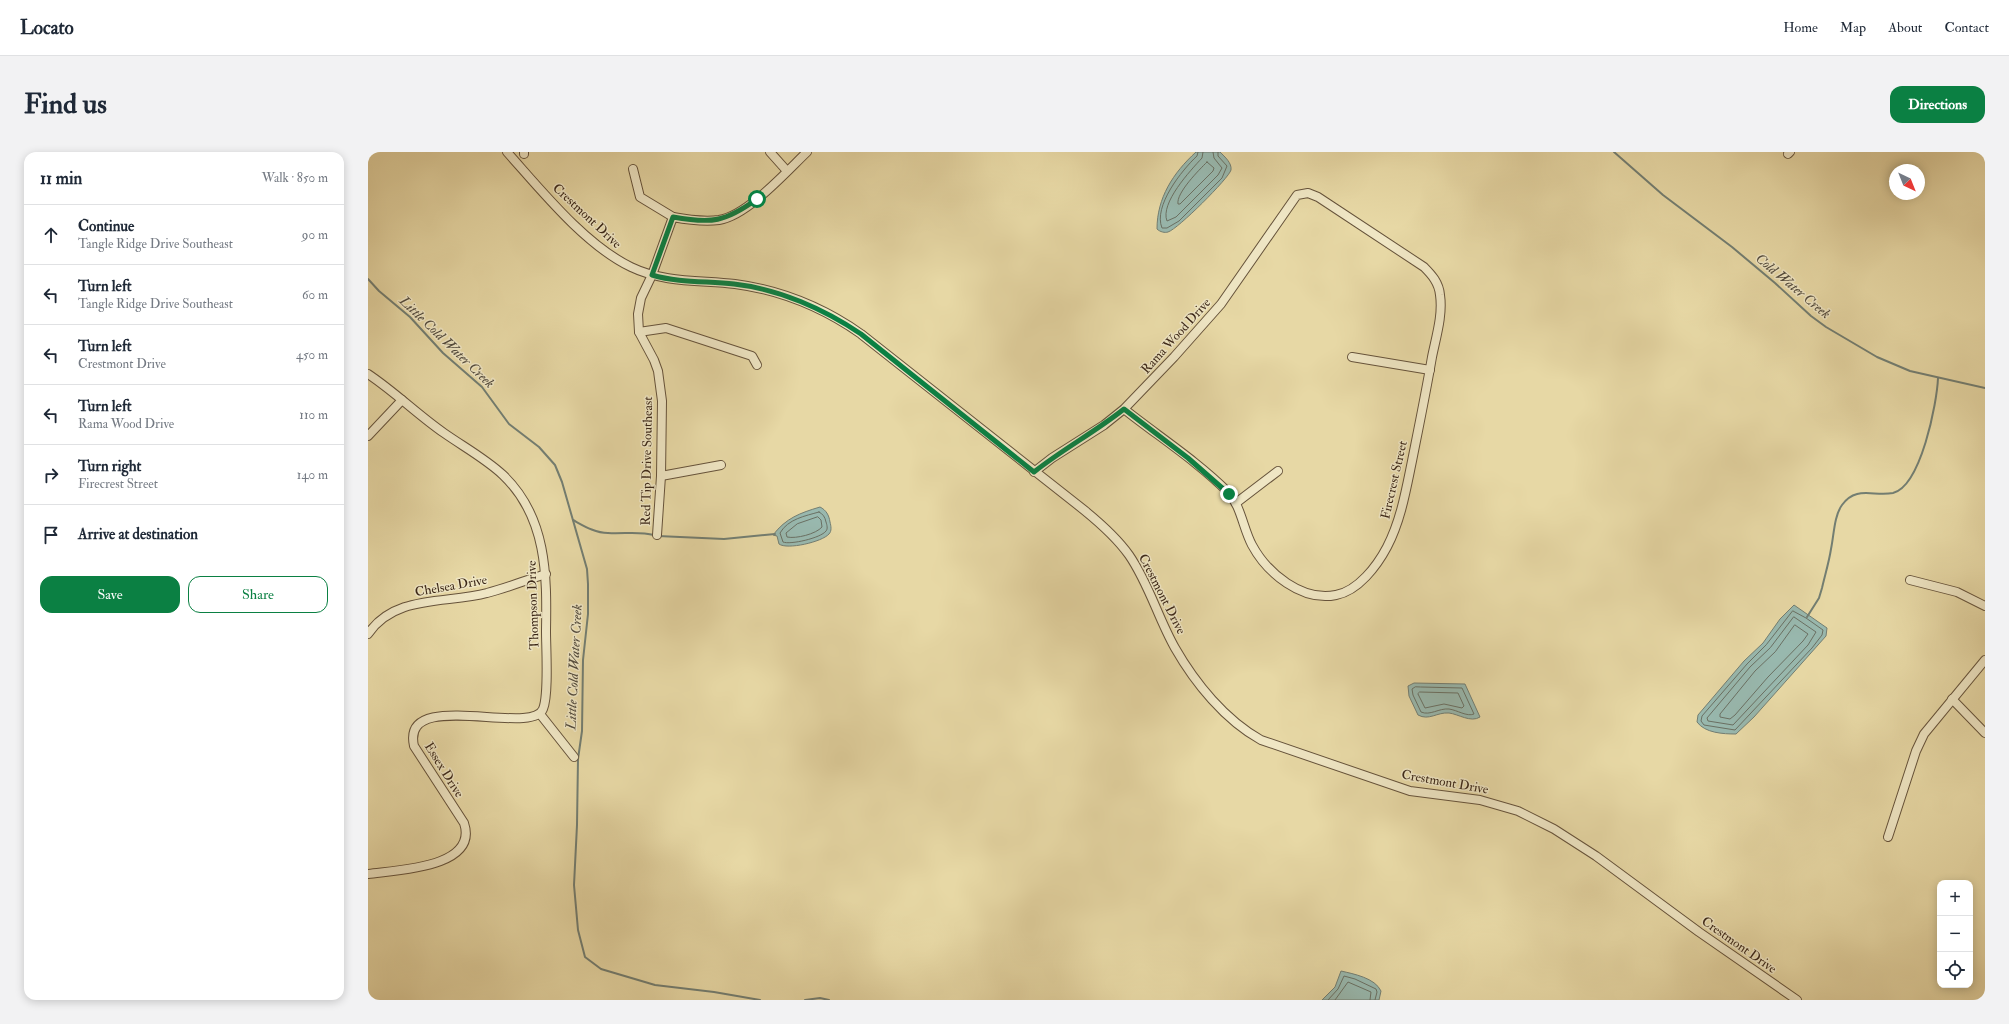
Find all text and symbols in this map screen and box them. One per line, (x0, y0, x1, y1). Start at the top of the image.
text: Locato (20, 16, 74, 40)
text: Home (1783, 19, 1818, 36)
text: Map (1840, 19, 1866, 36)
text: About (1888, 19, 1922, 36)
text: Contact (1944, 19, 1989, 36)
button: Directions (1890, 86, 1985, 123)
text: Find us (24, 87, 107, 122)
north arrow (1889, 164, 1925, 200)
text: 11 min (40, 168, 82, 189)
text: Walk · 850 m (262, 170, 328, 186)
street label: Crestmont Drive (549, 180, 625, 252)
route start (748, 190, 766, 208)
text: Continue (78, 217, 134, 236)
icon: ahead (40, 224, 62, 246)
text: 90 m (302, 227, 328, 243)
text: Tangle Ridge Drive Southeast (78, 236, 233, 252)
water label: Cold Water Creek (1752, 250, 1834, 322)
text: Turn left (78, 277, 132, 296)
icon: left (40, 284, 62, 306)
text: 60 m (302, 287, 328, 303)
water label: Little Cold Water Creek (395, 292, 498, 392)
street label: Rama Wood Drive (1138, 294, 1215, 377)
text: Tangle Ridge Drive Southeast (78, 296, 233, 312)
text: Turn left (78, 337, 132, 356)
icon: left (40, 344, 62, 366)
text: 450 m (296, 347, 328, 363)
text: Crestmont Drive (78, 356, 166, 372)
street label: Red Tip Drive Southeast (638, 396, 657, 526)
text: Turn left (78, 397, 132, 416)
icon: left (40, 404, 62, 426)
text: 110 m (299, 407, 328, 423)
text: Rama Wood Drive (78, 416, 174, 432)
street label: Firecrest Street (1377, 439, 1411, 521)
text: Turn right (78, 457, 141, 476)
icon: right (40, 464, 62, 486)
text: 140 m (297, 467, 328, 483)
text: Firecrest Street (78, 476, 158, 492)
route end (1220, 485, 1238, 503)
icon: arrive (40, 524, 62, 546)
text: Arrive at destination (78, 525, 198, 544)
street label: Crestmont Drive (1135, 551, 1189, 637)
street label: Thompson Drive (523, 560, 544, 650)
street label: Chelsea Drive (414, 572, 489, 600)
button: Save (40, 576, 180, 613)
button: Share (188, 576, 328, 613)
water label: Little Cold Water Creek (562, 604, 586, 731)
street label: Essex Drive (421, 739, 468, 801)
street label: Crestmont Drive (1400, 766, 1490, 798)
map controls (1937, 880, 1973, 988)
button: + (1937, 880, 1973, 916)
street label: Crestmont Drive (1698, 913, 1780, 977)
button: − (1937, 916, 1973, 952)
button: locate (1937, 952, 1973, 988)

